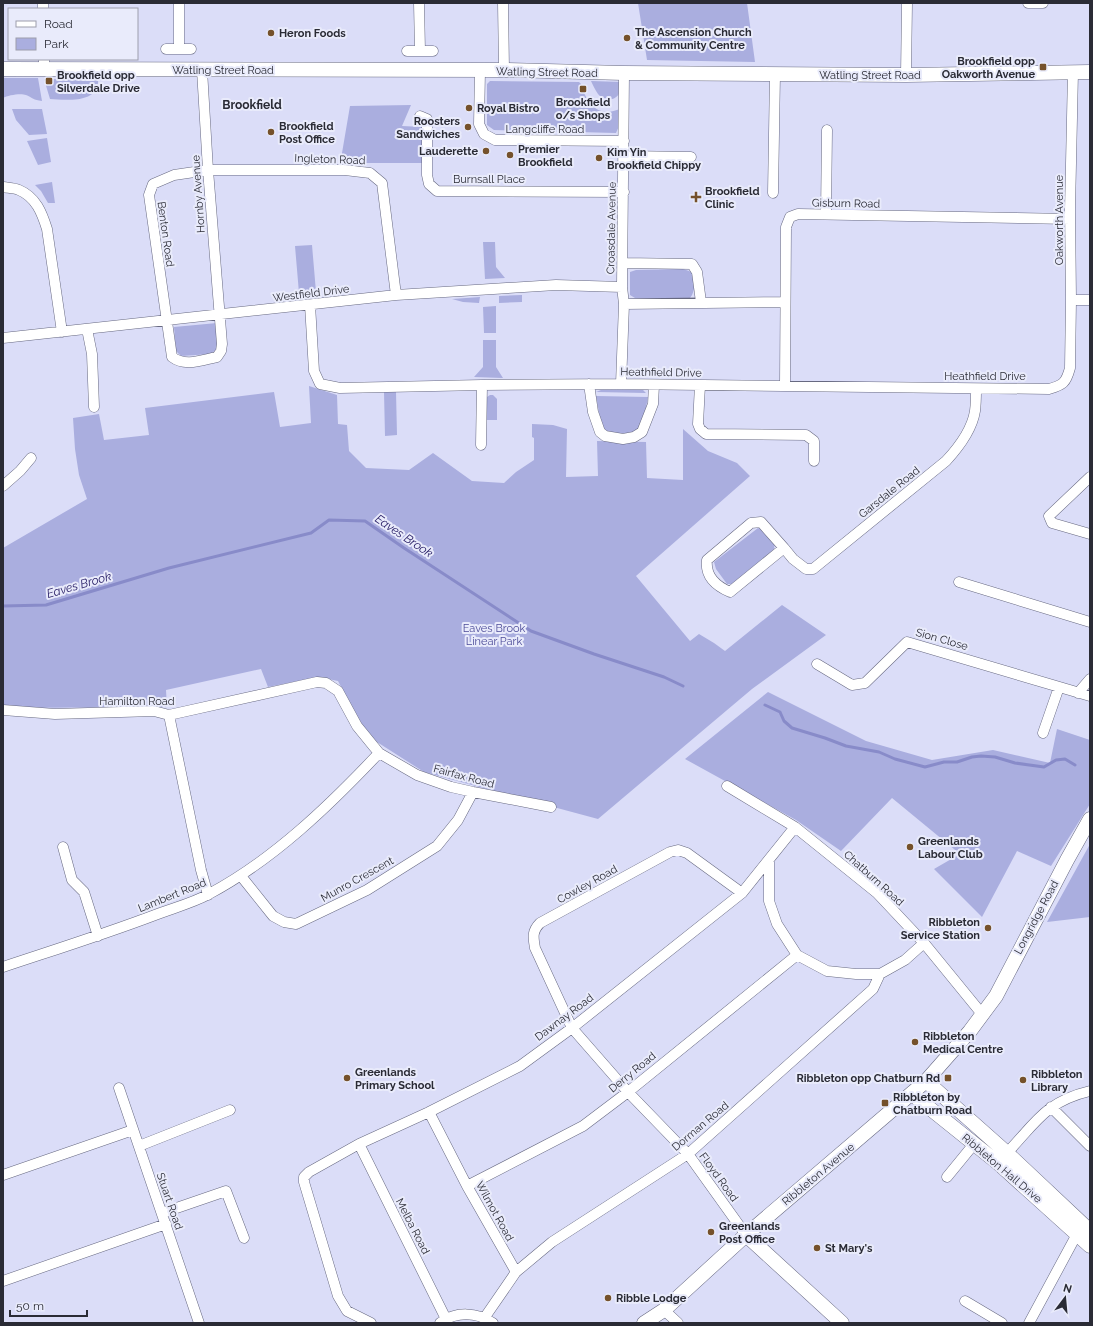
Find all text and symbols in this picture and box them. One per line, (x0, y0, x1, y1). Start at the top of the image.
legend (8, 8, 138, 60)
text: Road (44, 17, 73, 31)
place label: The Ascension Church & Community Centre (635, 26, 752, 52)
place label: Heron Foods (279, 27, 346, 40)
marker: Heron Foods (266, 28, 276, 38)
marker: The Ascension Church & Community Centre (622, 33, 632, 43)
text: Park (44, 37, 69, 51)
place label: Brookfield opp Oakworth Avenue (942, 55, 1035, 81)
marker: Brookfield opp Oakworth Avenue (1038, 62, 1048, 72)
street label: Watling Street Road (172, 64, 274, 77)
street label: Watling Street Road (496, 65, 598, 80)
place label: Brookfield opp Silverdale Drive (57, 69, 140, 95)
street label: Watling Street Road (819, 69, 921, 82)
marker: Brookfield opp Silverdale Drive (44, 76, 54, 86)
marker: Brookfield o/s Shops (578, 84, 588, 94)
place label: Brookfield o/s Shops (556, 96, 611, 122)
district label: Brookfield (222, 98, 282, 112)
place label: Royal Bistro (477, 102, 540, 115)
marker: Royal Bistro (464, 103, 474, 113)
place label: Roosters Sandwiches (396, 115, 461, 141)
place label: Brookfield Post Office (279, 120, 335, 146)
marker: Roosters Sandwiches (463, 122, 473, 132)
street label: Langcliffe Road (506, 123, 585, 136)
marker: Brookfield Post Office (266, 127, 276, 137)
place label: Premier Brookfield (518, 143, 573, 169)
place label: Lauderette (419, 145, 478, 158)
marker: Lauderette (481, 146, 491, 156)
place label: Kim Yin Brookfield Chippy (607, 146, 701, 172)
marker: Premier Brookfield (505, 150, 515, 160)
street label: Ingleton Road (294, 152, 366, 167)
marker: Kim Yin Brookfield Chippy (594, 153, 604, 163)
street label: Hornby Avenue (189, 154, 208, 233)
street label: Burnsall Place (453, 173, 526, 186)
street label: Oakworth Avenue (1053, 174, 1066, 265)
street label: Croasdale Avenue (604, 181, 619, 274)
place label: Brookfield Clinic (705, 185, 760, 211)
marker: Brookfield Clinic (690, 191, 702, 203)
street label: Gisburn Road (812, 196, 880, 211)
street label: Benton Road (154, 201, 177, 268)
street label: Westfield Drive (272, 282, 351, 305)
street label: Heathfield Drive (620, 365, 702, 380)
street label: Heathfield Drive (944, 370, 1026, 383)
street label: Garsdale Road (856, 464, 922, 521)
water label: Eaves Brook (372, 512, 436, 561)
water label: Eaves Brook (45, 569, 113, 601)
park label: Eaves Brook Linear Park (463, 622, 525, 648)
street label: Sion Close (914, 626, 970, 653)
street label: Hamilton Road (99, 695, 175, 708)
street label: Fairfax Road (432, 762, 496, 791)
place label: Greenlands Labour Club (918, 835, 983, 861)
marker: Greenlands Labour Club (905, 842, 915, 852)
street label: Chatburn Road (841, 848, 907, 909)
street label: Munro Crescent (319, 854, 396, 905)
street label: Cowley Road (555, 862, 620, 906)
street label: Lambert Road (136, 876, 208, 915)
street label: Longridge Road (1012, 878, 1061, 956)
place label: Ribbleton Service Station (901, 916, 980, 942)
marker: Ribbleton Service Station (983, 923, 993, 933)
street label: Dawnay Road (533, 991, 596, 1044)
place label: Ribbleton Medical Centre (923, 1030, 1003, 1056)
marker: Ribbleton Medical Centre (910, 1037, 920, 1047)
street label: Derry Road (606, 1049, 659, 1095)
place label: Greenlands Primary School (355, 1066, 435, 1092)
place label: Ribbleton Library (1031, 1068, 1083, 1094)
place label: Ribbleton opp Chatburn Rd (796, 1072, 940, 1085)
marker: Greenlands Primary School (342, 1073, 352, 1083)
marker: Ribbleton opp Chatburn Rd (943, 1073, 953, 1083)
marker: Ribbleton Library (1018, 1075, 1028, 1085)
place label: Ribbleton by Chatburn Road (893, 1091, 972, 1117)
marker: Ribbleton by Chatburn Road (880, 1098, 890, 1108)
street label: Dorman Road (669, 1099, 731, 1154)
street label: Ribbleton Hall Drive (959, 1131, 1045, 1206)
street label: Ribbleton Avenue (780, 1140, 857, 1208)
street label: Floyd Road (696, 1150, 741, 1205)
street label: Stuart Road (154, 1171, 185, 1232)
street label: Wilmot Road (473, 1179, 516, 1244)
street label: Melba Road (393, 1196, 432, 1256)
place label: Greenlands Post Office (719, 1220, 781, 1246)
marker: Greenlands Post Office (706, 1227, 716, 1237)
place label: St Mary's (825, 1242, 873, 1255)
marker: St Mary's (812, 1243, 822, 1253)
north arrow (1045, 1278, 1085, 1318)
text: N (1062, 1281, 1073, 1296)
scale bar (10, 1292, 87, 1318)
place label: Ribble Lodge (616, 1292, 687, 1305)
marker: Ribble Lodge (603, 1293, 613, 1303)
text: 50 m (16, 1299, 44, 1313)

